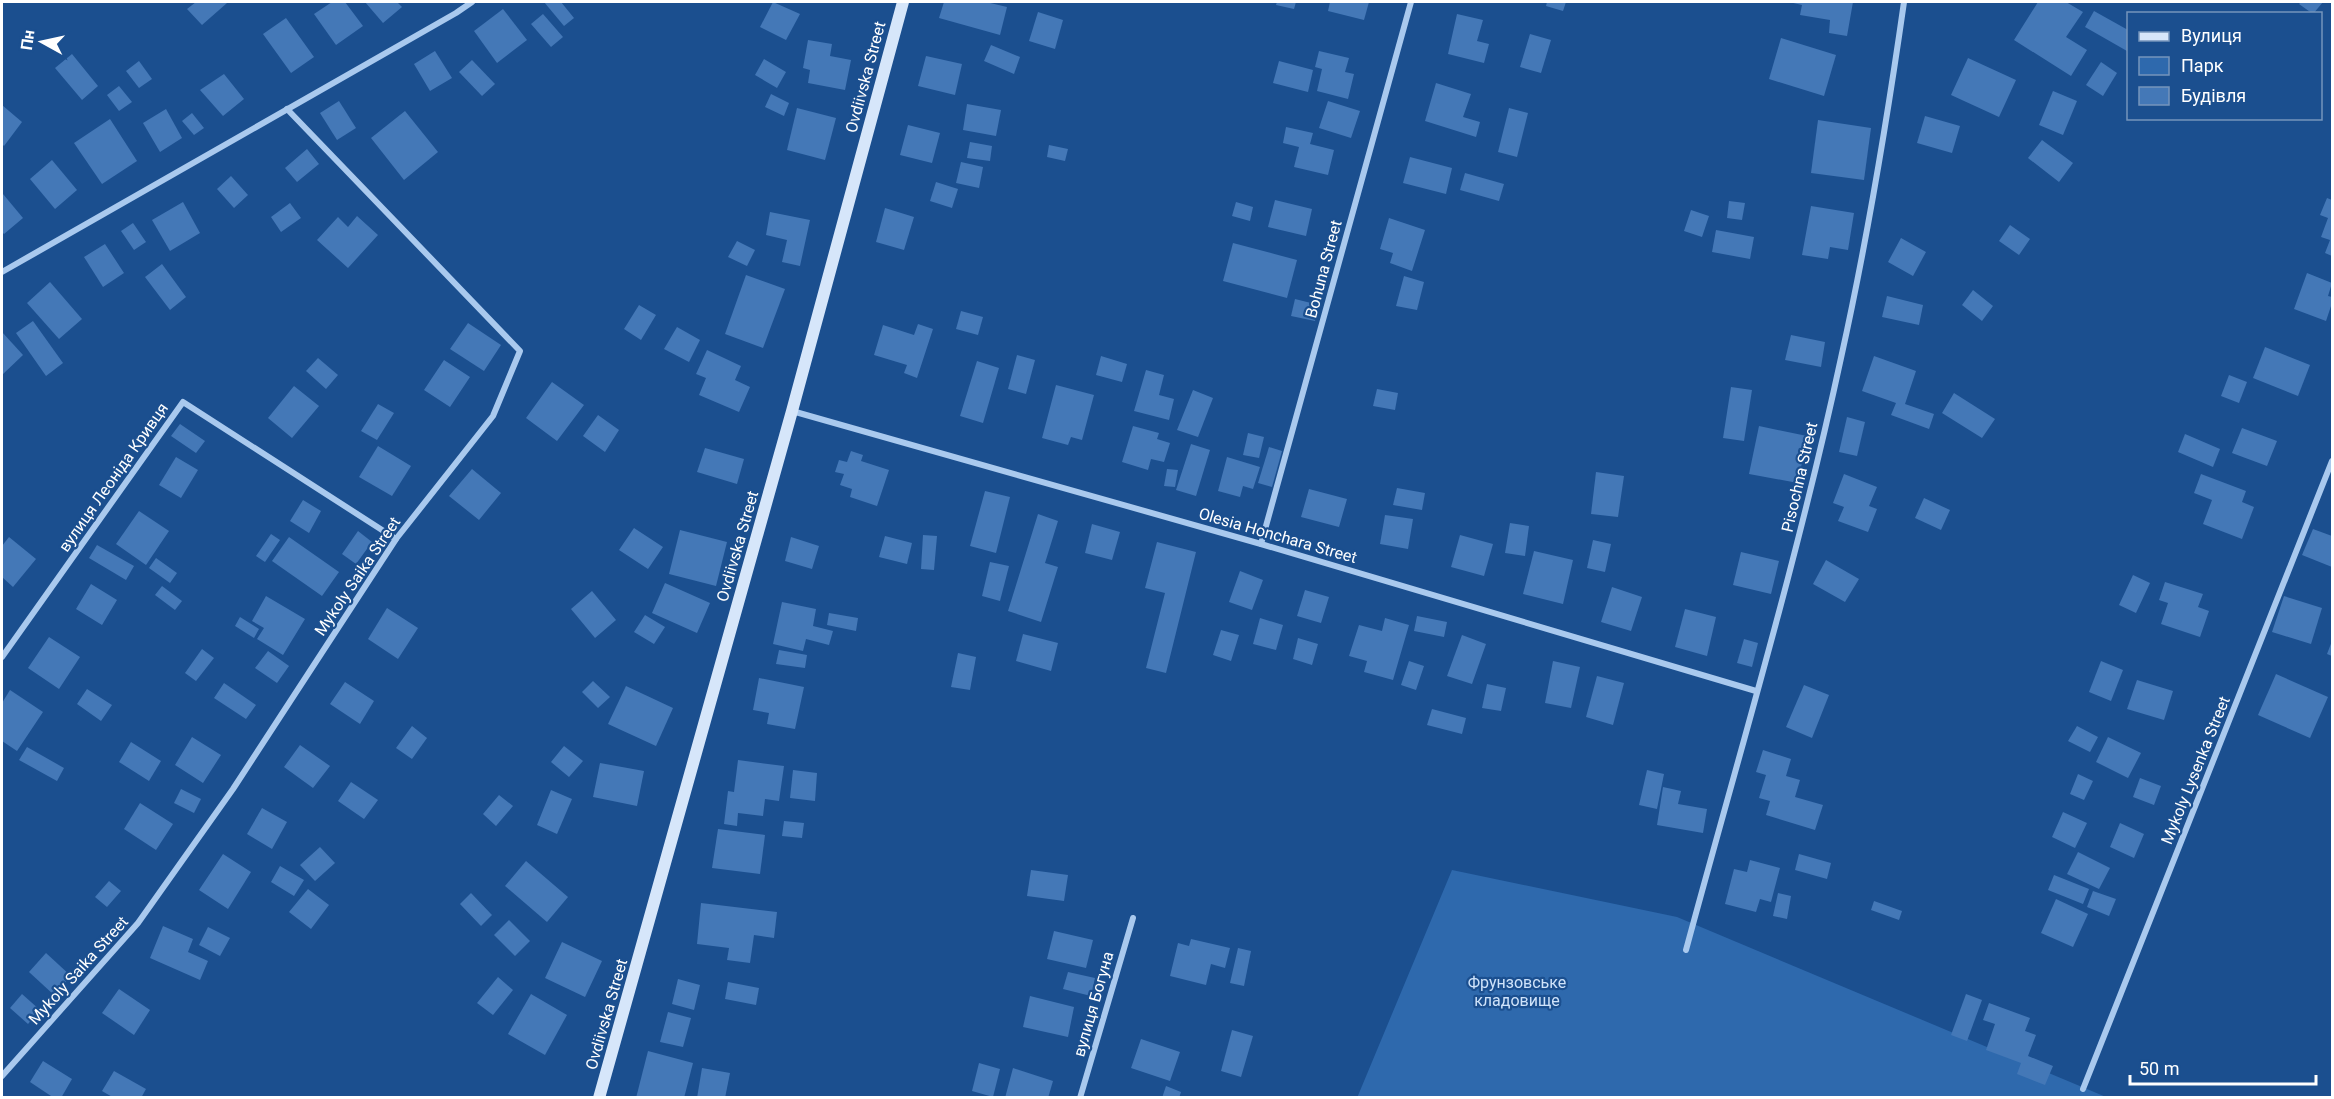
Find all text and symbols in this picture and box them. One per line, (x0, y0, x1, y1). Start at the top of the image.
north arrow (12, 12, 72, 72)
legend (2127, 12, 2322, 120)
street label: Ovdiivska Street (841, 19, 889, 135)
text: Вулиця (2181, 25, 2242, 46)
text: Пн (17, 29, 38, 51)
text: Парк (2181, 55, 2224, 76)
text: Будівля (2181, 85, 2246, 106)
street label: Bohuna Street (1301, 218, 1346, 320)
street label: вулиця Леоніда Кривця (55, 399, 172, 555)
street label: Pisochna Street (1778, 420, 1821, 534)
street label: Ovdiivska Street (713, 489, 762, 604)
street label: Olesia Honchara Street (1197, 504, 1359, 567)
street label: Mykoly Saika Street (311, 513, 404, 639)
street label: Mykoly Lysenka Street (2157, 693, 2234, 847)
street label: Mykoly Saika Street (25, 912, 132, 1028)
street label: вулиця Богуна (1069, 949, 1118, 1059)
street label: Ovdiivska Street (582, 957, 631, 1072)
park label: Фрунзовське кладовище (1468, 973, 1566, 1010)
scale bar (2130, 1048, 2316, 1086)
text: 50 m (2139, 1058, 2179, 1079)

